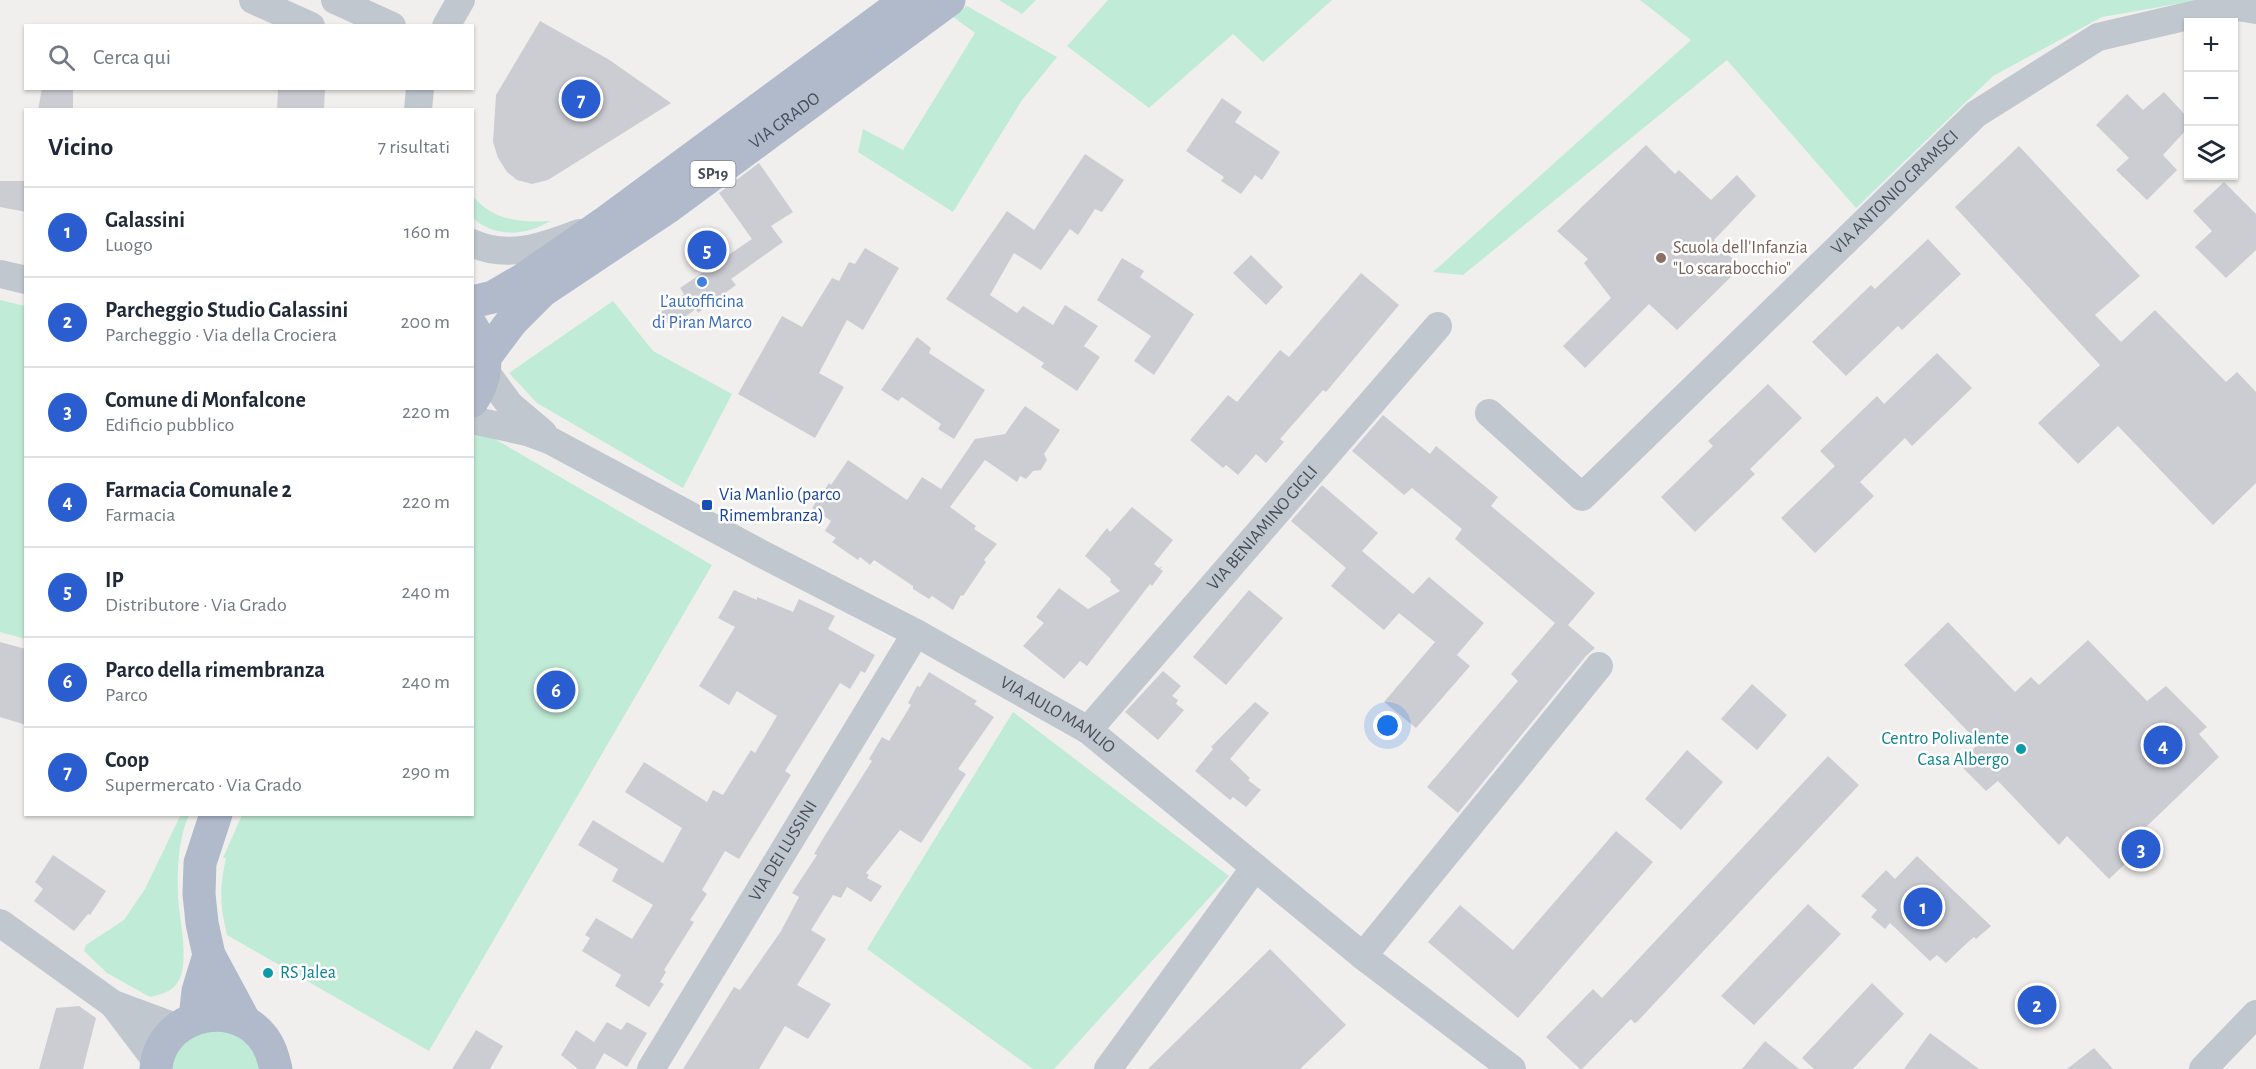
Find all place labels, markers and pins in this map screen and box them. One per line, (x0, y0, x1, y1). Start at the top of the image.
pin: 7 (562, 76, 600, 122)
pin: 5 (688, 228, 726, 272)
place label: Scuola dell'Infanzia "Lo scarabocchio" (1673, 239, 1808, 278)
marker: Scuola dell'Infanzia "Lo scarabocchio" (1654, 251, 1668, 265)
marker: L’autofficina di Piran Marco (695, 275, 709, 289)
place label: L’autofficina di Piran Marco (652, 293, 752, 332)
place label: Via Manlio (parco Rimembranza) (719, 486, 841, 525)
marker: Via Manlio (parco Rimembranza) (700, 498, 714, 512)
pin: 6 (536, 668, 576, 712)
pin: 4 (2144, 722, 2182, 768)
place label: Centro Polivalente Casa Albergo (1881, 730, 2009, 769)
marker: Centro Polivalente Casa Albergo (2014, 742, 2028, 756)
pin: 3 (2122, 826, 2160, 872)
pin: 1 (1904, 884, 1942, 930)
place label: RS Jalea (280, 964, 336, 982)
marker: RS Jalea (261, 966, 275, 980)
pin: 2 (2018, 982, 2056, 1028)

